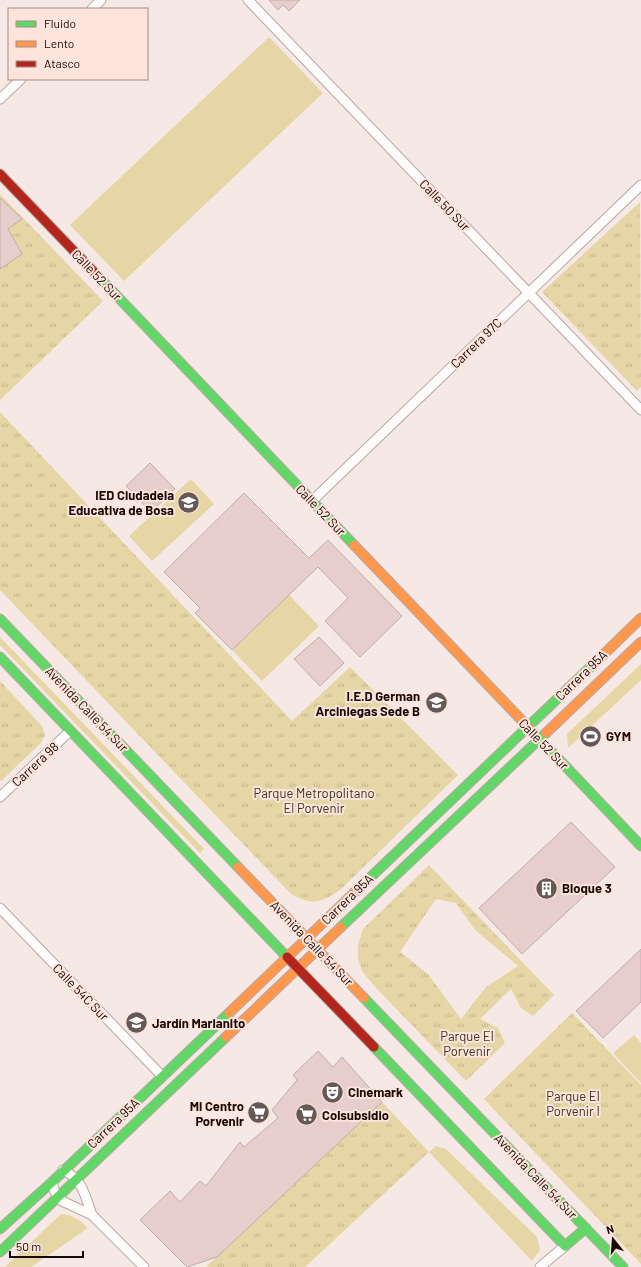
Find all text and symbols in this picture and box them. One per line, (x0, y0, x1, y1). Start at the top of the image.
legend (8, 8, 148, 80)
text: Fluido (44, 16, 76, 30)
text: Lento (44, 36, 74, 50)
text: Atasco (44, 56, 80, 70)
street label: Calle 50 Sur (416, 176, 474, 234)
street label: Calle 52 Sur (68, 246, 126, 304)
street label: Carrera 97C (447, 314, 505, 372)
street label: Calle 52 Sur (292, 481, 350, 539)
place label: IED Ciudadela Educativa de Bosa (68, 487, 174, 518)
school or university icon: IED Ciudadela Educativa de Bosa (176, 489, 202, 515)
street label: Carrera 95A (552, 646, 610, 704)
street label: Avenida Calle 54 Sur (42, 663, 132, 755)
place label: I.E.D German Arciniegas Sede B (315, 688, 420, 719)
school or university icon: I.E.D German Arciniegas Sede B (423, 690, 449, 716)
street label: Calle 52 Sur (515, 715, 573, 773)
sports icon: GYM (578, 723, 604, 749)
place label: GYM (606, 728, 631, 744)
street label: Carrera 98 (8, 738, 62, 790)
park label: Parque Metropolitano El Porvenir (253, 785, 375, 816)
street label: Carrera 95A (318, 870, 376, 928)
building icon: Bloque 3 (534, 875, 560, 901)
place label: Bloque 3 (562, 880, 612, 896)
street label: Avenida Calle 54 Sur (267, 897, 357, 989)
street label: Calle 54C Sur (50, 960, 112, 1024)
school or university icon: Jardín Marianito (123, 1010, 149, 1036)
place label: Jardín Marianito (152, 1015, 245, 1031)
park label: Parque El Porvenir (440, 1028, 494, 1059)
theatre icon: Cinemark (320, 1079, 346, 1105)
place label: Cinemark (348, 1084, 403, 1100)
park label: Parque El Porvenir I (546, 1088, 600, 1119)
street label: Carrera 95A (84, 1094, 142, 1152)
place label: Mi Centro Porvenir (190, 1098, 244, 1129)
supermarket icon: Mi Centro Porvenir (246, 1100, 272, 1126)
supermarket icon: Colsubsidio (294, 1102, 320, 1128)
place label: Colsubsidio (322, 1107, 389, 1123)
street label: Avenida Calle 54 Sur (491, 1130, 581, 1222)
north arrow (593, 1219, 633, 1259)
text: N (605, 1222, 615, 1236)
scale bar (10, 1233, 83, 1259)
text: 50 m (16, 1239, 41, 1253)

